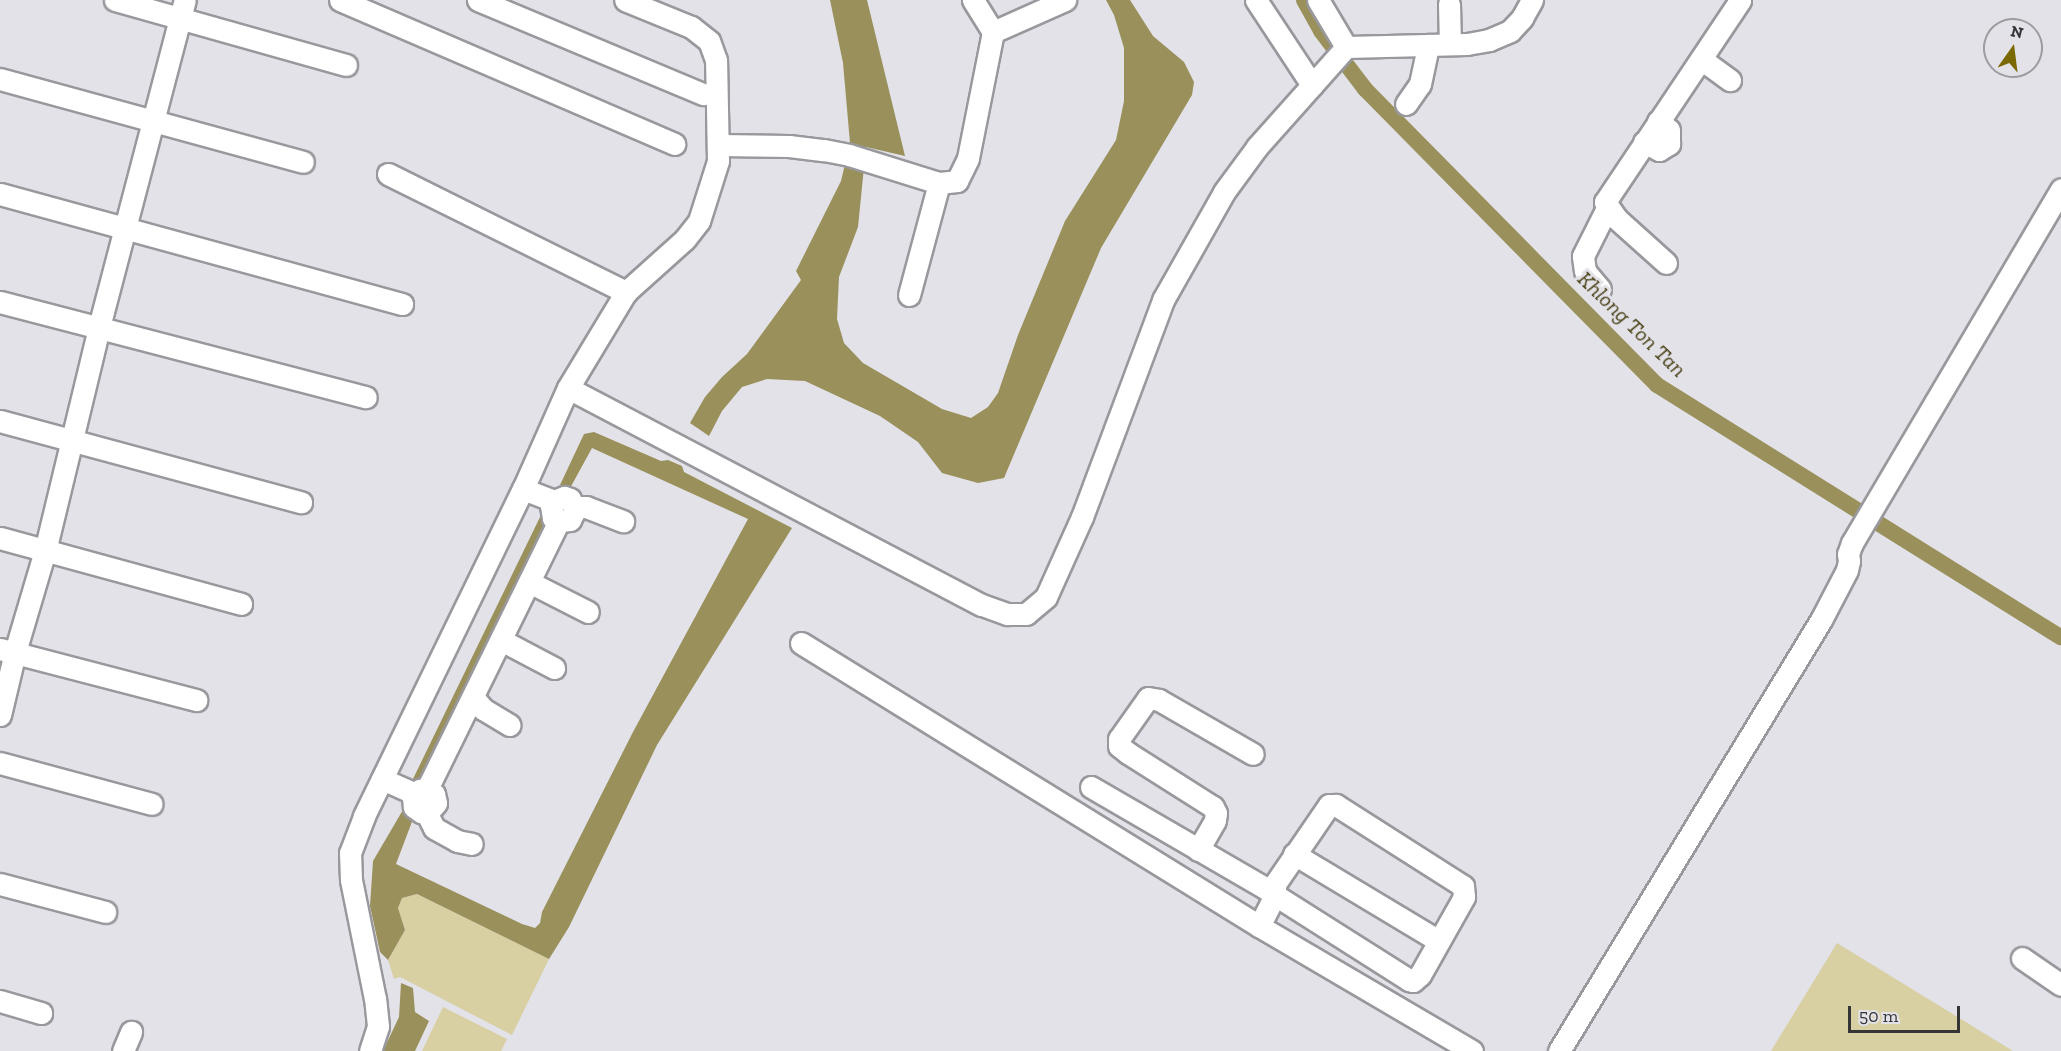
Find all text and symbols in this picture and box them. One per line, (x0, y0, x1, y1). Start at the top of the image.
north arrow (1983, 18, 2043, 78)
text: N (2009, 21, 2025, 43)
water label: Khlong Ton Tan (1572, 265, 1692, 383)
scale bar (1851, 994, 1964, 1032)
text: 50 m (1859, 1005, 1898, 1027)

